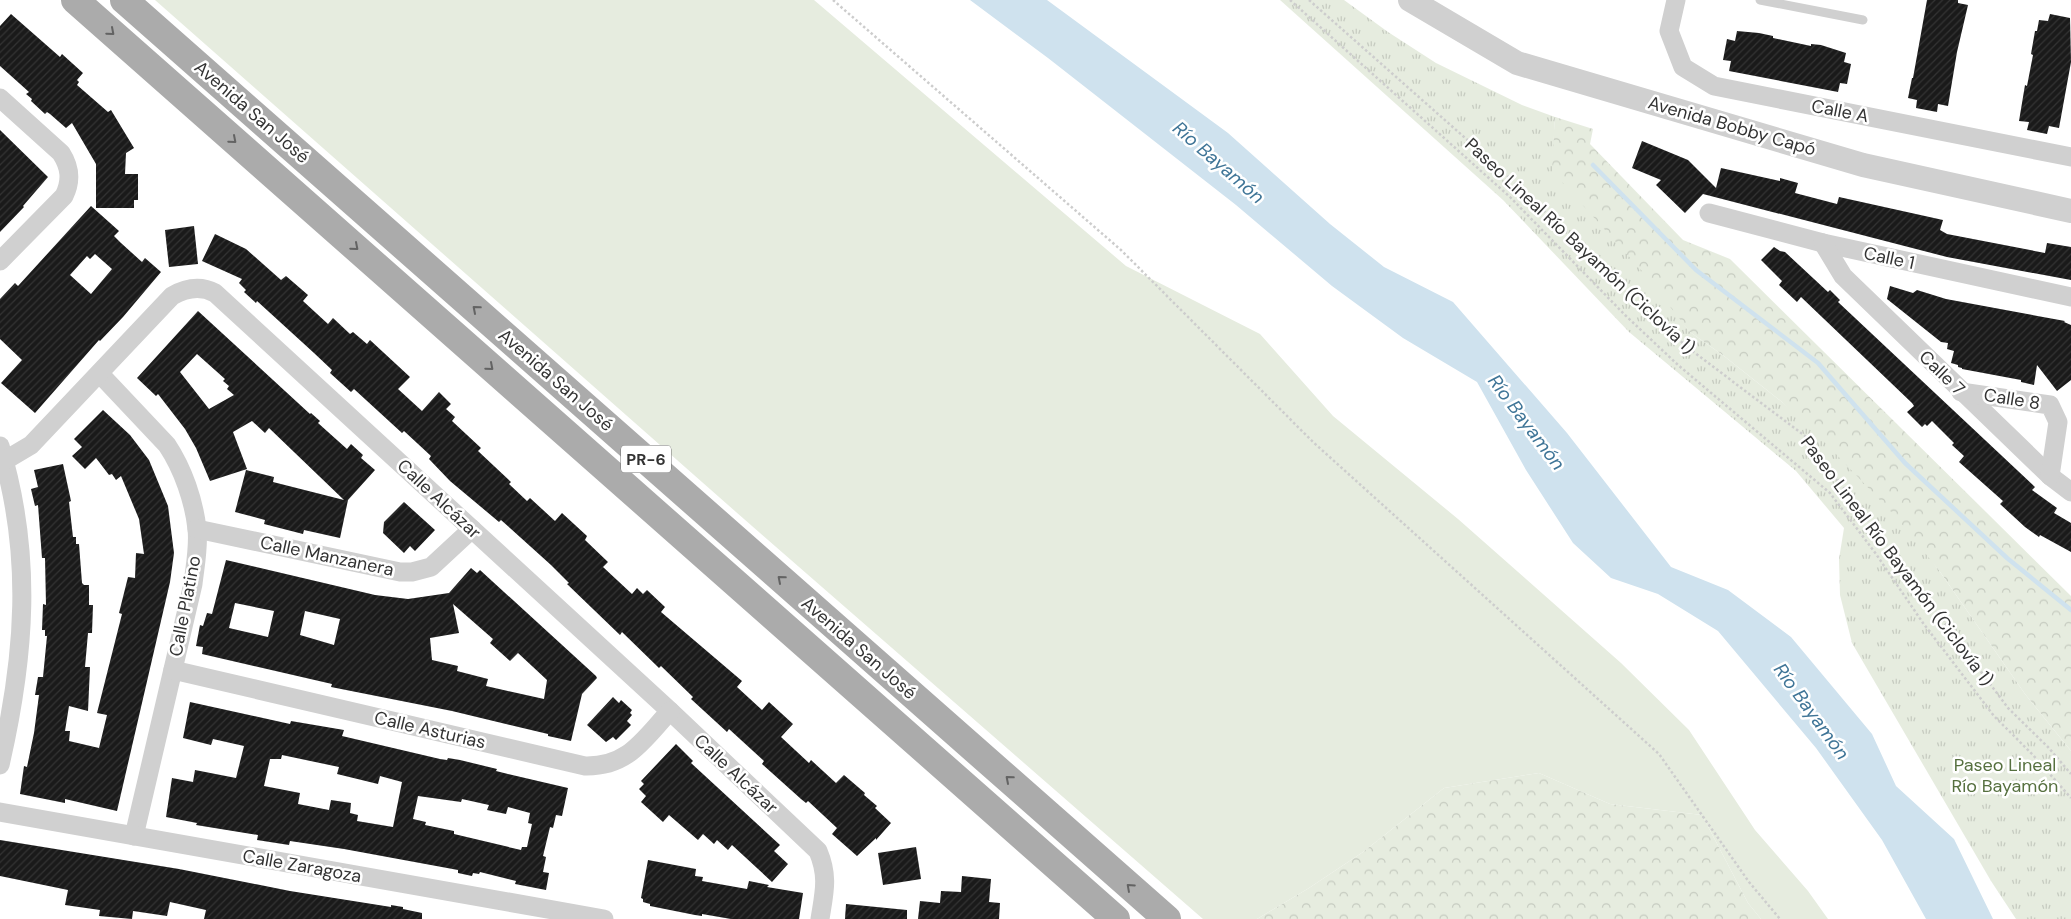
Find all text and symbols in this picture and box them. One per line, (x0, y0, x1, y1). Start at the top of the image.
one-way arrow (106, 26, 115, 35)
street label: Avenida San José (189, 55, 315, 169)
street label: Avenida Bobby Capó (1645, 91, 1819, 161)
street label: Calle A (1809, 94, 1871, 128)
water label: Río Bayamón (1168, 116, 1270, 209)
street label: Paseo Lineal Río Bayamón (Ciclovía 1) (1460, 133, 1700, 359)
one-way arrow (227, 134, 236, 143)
street label: Calle 1 (1861, 241, 1917, 275)
one-way arrow (349, 242, 358, 251)
one-way arrow (473, 306, 482, 315)
street label: Avenida San José (493, 323, 619, 437)
street label: Calle 7 (1914, 345, 1970, 401)
one-way arrow (484, 361, 493, 370)
water label: Río Bayamón (1482, 369, 1571, 475)
street label: Calle 8 (1982, 383, 2042, 415)
street label: Paseo Lineal Río Bayamón (Ciclovía 1) (1795, 431, 1999, 691)
road number: PR-6 (621, 446, 671, 472)
street label: Calle Alcázar (392, 454, 486, 544)
street label: Calle Manzanera (258, 530, 396, 582)
street label: Calle Platino (163, 554, 207, 658)
one-way arrow (778, 576, 787, 585)
street label: Avenida San José (796, 591, 922, 705)
water label: Río Bayamón (1768, 658, 1855, 765)
street label: Calle Asturias (372, 706, 488, 754)
street label: Calle Alcázar (689, 729, 783, 819)
park label: Paseo Lineal Río Bayamón (1952, 753, 2058, 798)
one-way arrow (1005, 776, 1014, 785)
street label: Calle Zaragoza (241, 844, 363, 888)
one-way arrow (1127, 883, 1136, 892)

